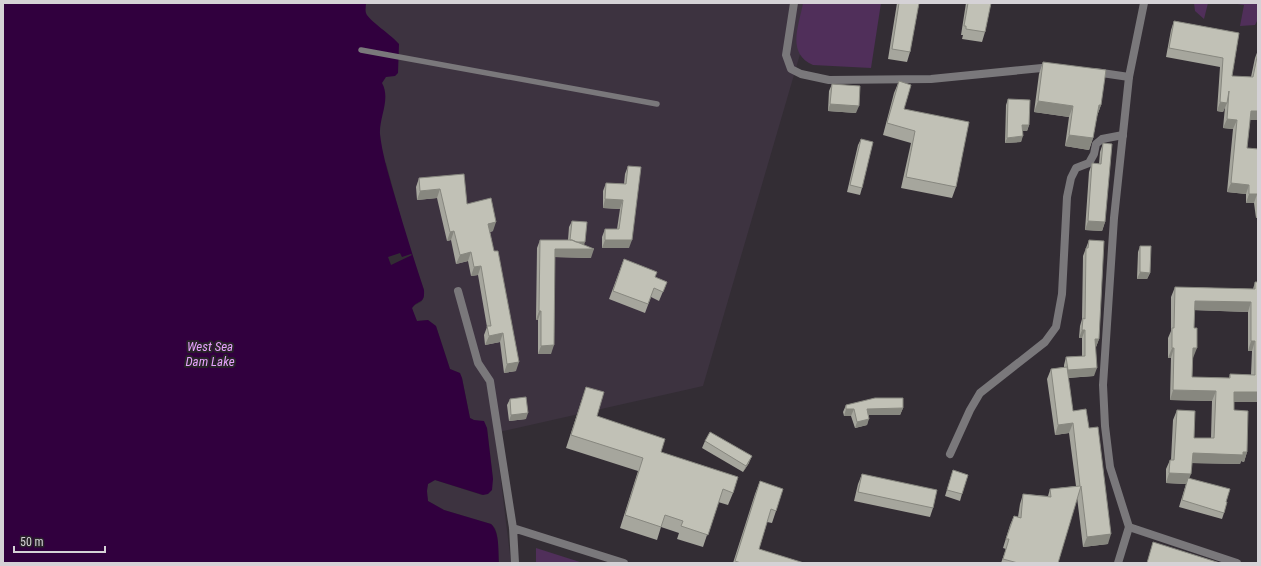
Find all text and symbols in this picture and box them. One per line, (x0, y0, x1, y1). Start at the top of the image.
water label: West Sea Dam Lake (185, 339, 235, 369)
scale bar (14, 528, 105, 554)
text: 50 m (20, 535, 44, 549)

